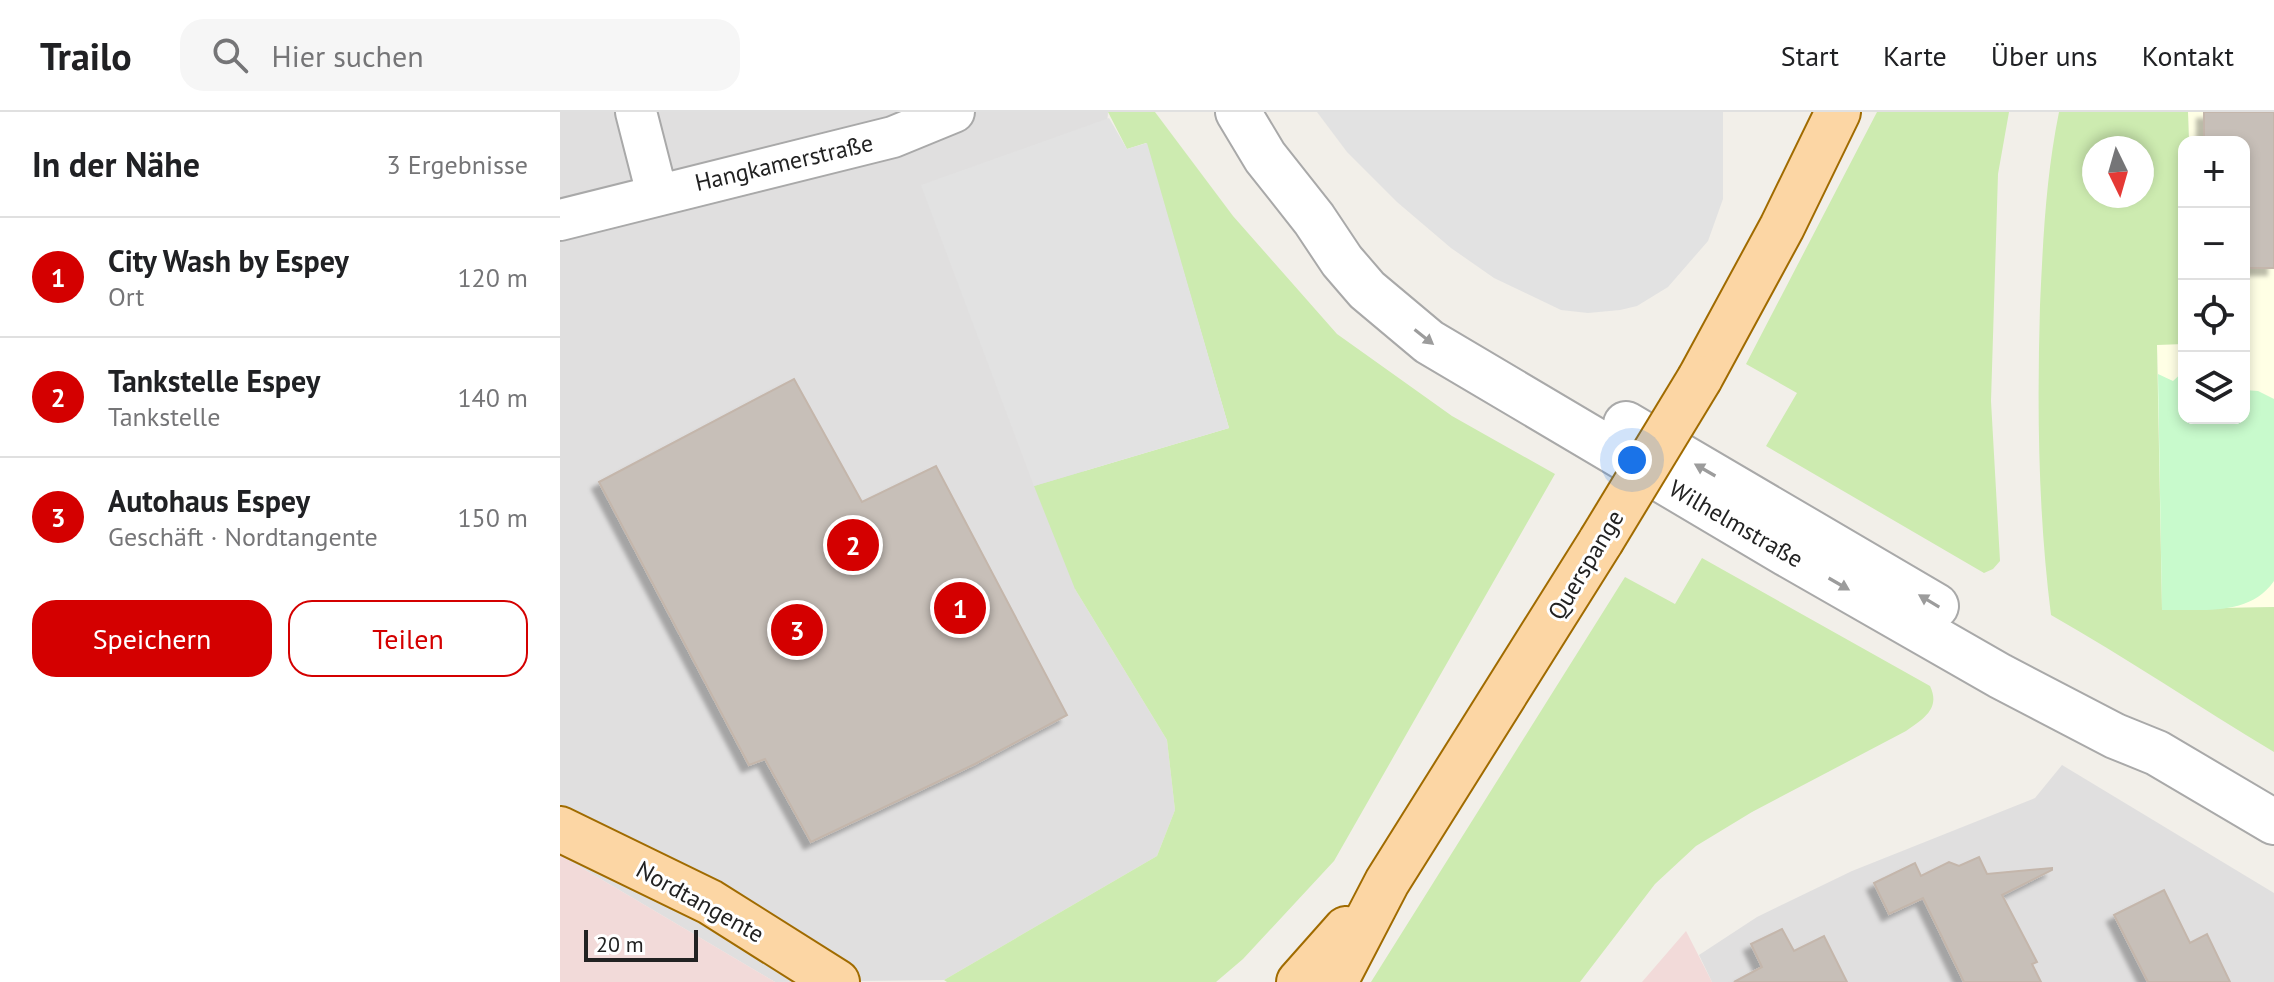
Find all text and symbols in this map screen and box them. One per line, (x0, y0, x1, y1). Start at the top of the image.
search box (180, 19, 740, 91)
text: Trailo (40, 31, 132, 80)
icon: search (208, 33, 252, 77)
text: Hier suchen (272, 36, 424, 75)
text: Start (1781, 37, 1839, 74)
text: Karte (1883, 37, 1947, 74)
text: Über uns (1991, 37, 2098, 74)
text: Kontakt (2142, 37, 2234, 74)
street label: Hangkamerstraße (692, 127, 876, 198)
north arrow (2082, 136, 2154, 208)
map controls (2178, 136, 2250, 424)
button: + (2178, 136, 2250, 208)
text: In der Nähe (32, 142, 200, 186)
text: 3 Ergebnisse (387, 148, 528, 181)
button: − (2178, 208, 2250, 280)
text: City Wash by Espey (108, 241, 349, 280)
text: 1 (51, 261, 65, 294)
text: 120 m (457, 261, 528, 294)
text: Ort (108, 280, 144, 313)
button: locate (2178, 280, 2250, 352)
one-way arrow (1413, 328, 1434, 345)
button: layers (2178, 352, 2250, 424)
text: Tankstelle Espey (108, 361, 320, 400)
text: 2 (51, 381, 65, 414)
text: 140 m (457, 381, 528, 414)
text: Tankstelle (108, 400, 220, 433)
your location (1612, 440, 1652, 480)
one-way arrow (1694, 463, 1716, 477)
street label: Wilhelmstraße (1664, 473, 1809, 574)
text: Autohaus Espey (108, 481, 310, 520)
text: 3 (51, 501, 65, 534)
text: 150 m (457, 501, 528, 534)
street label: Querspange (1541, 504, 1631, 625)
pin: 2 (827, 515, 879, 575)
text: Geschäft · Nordtangente (108, 520, 378, 553)
one-way arrow (1828, 577, 1850, 591)
pin: 1 (934, 578, 986, 638)
one-way arrow (1918, 595, 1940, 609)
button: Speichern (32, 600, 272, 677)
button: Teilen (288, 600, 528, 677)
pin: 3 (771, 600, 823, 660)
street label: Nordtangente (631, 854, 770, 949)
scale bar (584, 926, 698, 962)
text: 20 m (596, 930, 644, 958)

